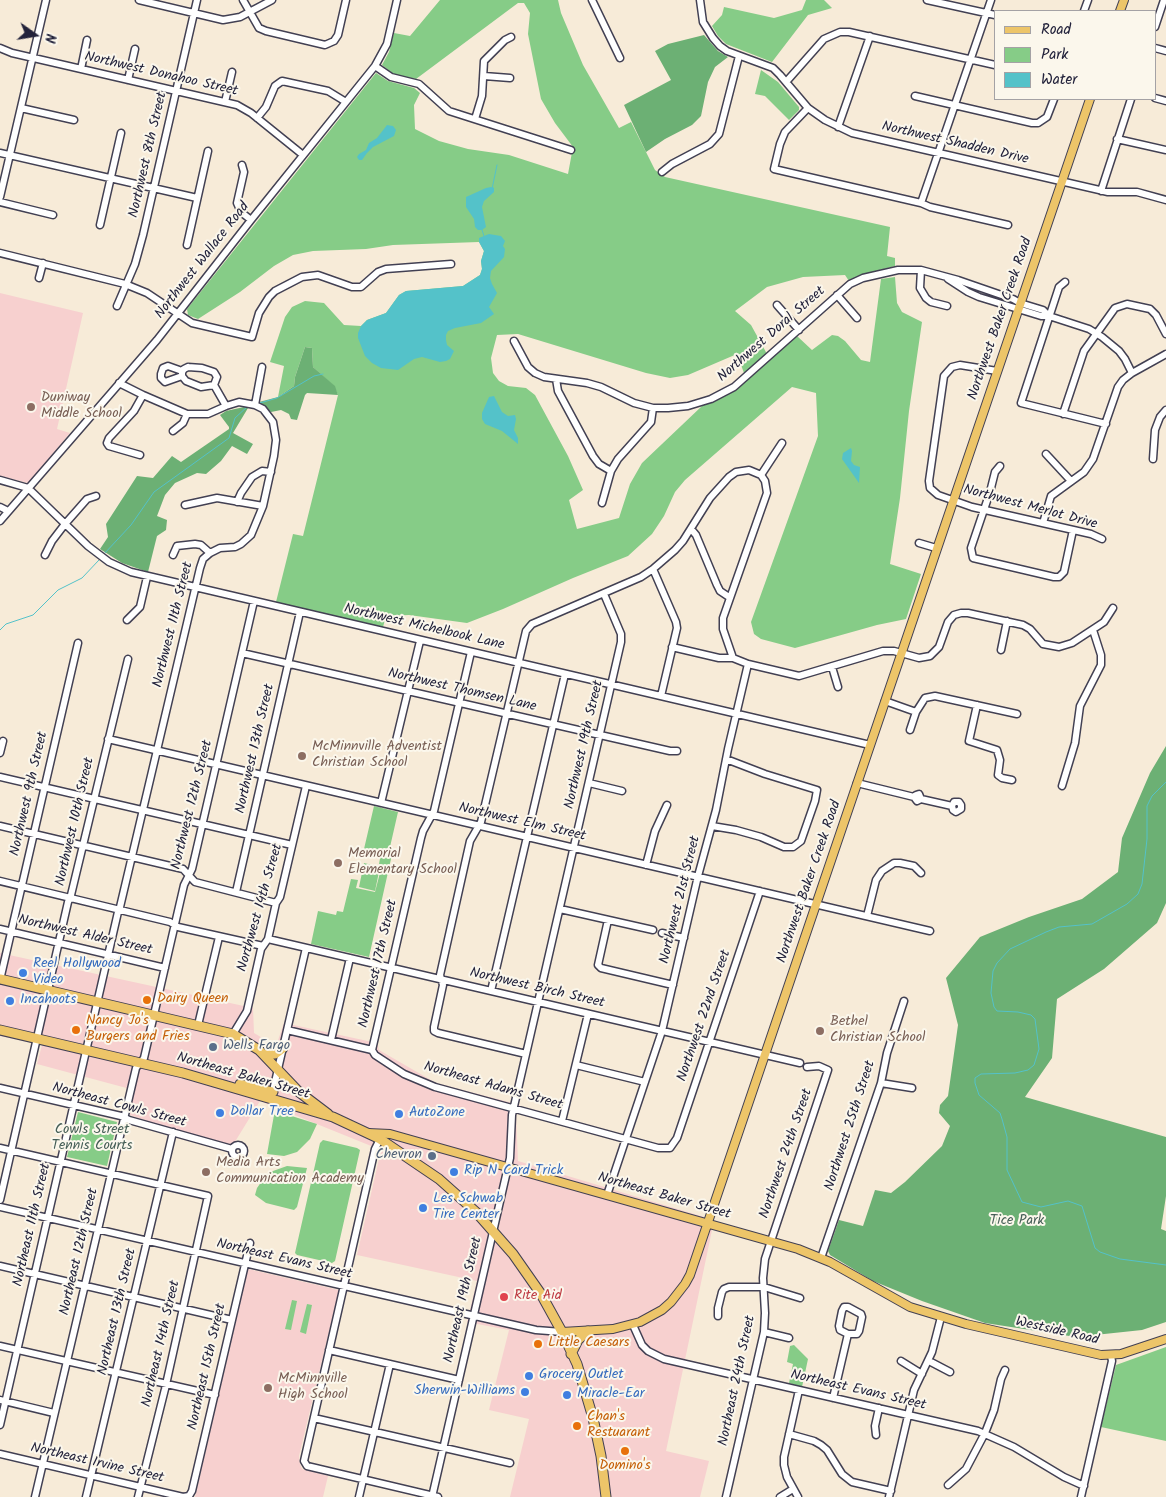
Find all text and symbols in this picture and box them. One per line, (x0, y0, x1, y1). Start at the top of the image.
north arrow (10, 10, 60, 60)
legend (994, 10, 1156, 100)
text: Road (1041, 18, 1071, 42)
text: N (38, 32, 61, 45)
text: Park (1041, 43, 1068, 67)
street label: Northwest Donahoo Street (83, 49, 239, 101)
text: Water (1041, 68, 1077, 92)
street label: Northwest 8th Street (126, 90, 172, 220)
street label: Northwest Shadden Drive (880, 119, 1030, 169)
street label: Northwest Wallace Road (152, 199, 254, 323)
street label: Northwest Baker Creek Road (965, 236, 1037, 402)
street label: Northwest Doral Street (715, 284, 829, 386)
place label: Duniway Middle School (41, 391, 122, 424)
marker: Duniway Middle School (25, 401, 37, 413)
street label: Northwest Merlot Drive (961, 482, 1099, 534)
street label: Northwest 11th Street (150, 560, 198, 690)
street label: Northwest Michelbook Lane (342, 601, 506, 655)
street label: Northwest Thomsen Lane (386, 666, 538, 716)
street label: Northwest 19th Street (562, 679, 608, 811)
street label: Northwest 13th Street (233, 683, 279, 815)
street label: Northwest 9th Street (8, 730, 52, 858)
street label: Northwest 12th Street (169, 739, 217, 871)
place label: McMinnville Adventist Christian School (312, 740, 442, 772)
marker: McMinnville Adventist Christian School (296, 750, 308, 762)
street label: Northwest 10th Street (53, 756, 99, 888)
street label: Northwest Baker Creek Road (774, 799, 846, 965)
street label: Northwest Elm Street (457, 800, 587, 846)
street label: Northwest 21st Street (657, 834, 705, 966)
street label: Northwest 14th Street (235, 842, 287, 974)
place label: Memorial Elementary School (348, 847, 457, 880)
marker: Memorial Elementary School (332, 857, 344, 869)
street label: Northwest 17th Street (356, 898, 402, 1030)
street label: Northwest Alder Street (16, 912, 154, 960)
street label: Northwest 22nd Street (675, 948, 735, 1084)
place label: Reel Hollywood Video (33, 957, 121, 990)
street label: Northwest Birch Street (468, 965, 606, 1013)
marker: Reel Hollywood Video (17, 967, 29, 979)
place label: Dairy Queen (157, 992, 229, 1008)
place label: Incahoots (20, 993, 76, 1009)
marker: Dairy Queen (141, 994, 153, 1006)
marker: Incahoots (4, 995, 16, 1007)
place label: Nancy Jo's Burgers and Fries (86, 1014, 190, 1046)
place label: Bethel Christian School (830, 1015, 925, 1048)
marker: Nancy Jo's Burgers and Fries (70, 1024, 82, 1036)
marker: Bethel Christian School (814, 1025, 826, 1037)
place label: Wells Fargo (223, 1039, 290, 1055)
marker: Wells Fargo (207, 1041, 219, 1053)
street label: Northeast Baker Street (175, 1050, 311, 1104)
street label: Northeast Adams Street (422, 1059, 564, 1115)
street label: Northwest 25th Street (822, 1059, 880, 1193)
street label: Northeast Cowls Street (50, 1080, 188, 1132)
street label: Northwest 24th Street (757, 1087, 817, 1221)
place label: Dollar Tree (230, 1105, 294, 1121)
place label: AutoZone (409, 1106, 465, 1122)
marker: Dollar Tree (214, 1107, 226, 1119)
marker: AutoZone (393, 1108, 405, 1120)
park label: Cowls Street Tennis Courts (51, 1123, 133, 1156)
place label: Chevron (375, 1148, 422, 1164)
marker: Chevron (426, 1150, 438, 1162)
place label: Media Arts Communication Academy (216, 1156, 364, 1188)
street label: Northeast 11th Street (11, 1162, 55, 1288)
place label: Rip N Card Trick (464, 1164, 563, 1180)
marker: Media Arts Communication Academy (200, 1166, 212, 1178)
marker: Rip N Card Trick (448, 1166, 460, 1178)
street label: Northeast Baker Street (596, 1170, 732, 1224)
street label: Northeast 12th Street (57, 1187, 103, 1317)
place label: Les Schwab Tire Center (433, 1192, 503, 1224)
marker: Les Schwab Tire Center (417, 1202, 429, 1214)
park label: Tice Park (990, 1214, 1044, 1230)
street label: Northeast Evans Street (215, 1236, 353, 1284)
street label: Northeast 19th Street (441, 1236, 487, 1364)
street label: Northeast 13th Street (95, 1247, 141, 1377)
street label: Northeast 14th Street (139, 1279, 185, 1409)
place label: Rite Aid (514, 1289, 562, 1305)
marker: Rite Aid (498, 1291, 510, 1303)
street label: Northeast 15th Street (185, 1302, 231, 1432)
street label: Northeast 24th Street (716, 1314, 760, 1448)
street label: Westside Road (1014, 1314, 1100, 1350)
place label: Little Caesars (548, 1336, 630, 1352)
marker: Little Caesars (532, 1338, 544, 1350)
street label: Northeast Evans Street (789, 1367, 927, 1415)
place label: Grocery Outlet (539, 1368, 624, 1384)
marker: Grocery Outlet (523, 1370, 535, 1382)
place label: McMinnville High School (278, 1372, 348, 1404)
marker: McMinnville High School (262, 1382, 274, 1394)
place label: Sherwin-Williams (414, 1384, 515, 1400)
marker: Sherwin-Williams (519, 1386, 531, 1398)
place label: Miracle-Ear (577, 1387, 644, 1403)
marker: Miracle-Ear (561, 1389, 573, 1401)
place label: Chan's Restuarant (587, 1410, 650, 1442)
marker: Chan's Restuarant (571, 1420, 583, 1432)
street label: Northeast Irvine Street (29, 1440, 165, 1488)
marker: Domino's (619, 1445, 631, 1457)
place label: Domino's (599, 1459, 651, 1475)

